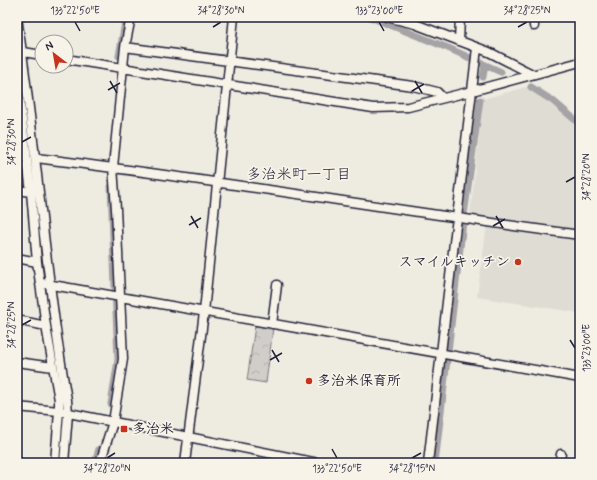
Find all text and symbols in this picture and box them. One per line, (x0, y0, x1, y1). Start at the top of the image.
text: 133°22'50"E (50, 4, 100, 18)
text: 34°28'30"N (197, 4, 245, 18)
text: 133°23'00"E (355, 4, 403, 18)
text: 34°28'25"N (504, 4, 551, 18)
north arrow (34, 34, 74, 74)
text: N (43, 38, 56, 54)
text: 34°28'30"N (5, 118, 19, 166)
text: 34°28'20"N (580, 153, 594, 201)
district label: 多治米町一丁目 (246, 165, 352, 185)
place label: スマイルキッチン (399, 253, 510, 271)
marker: スマイルキッチン (513, 257, 523, 267)
text: 34°28'25"N (5, 301, 19, 349)
text: 133°23'00"E (580, 324, 594, 372)
place label: 多治米保育所 (317, 372, 401, 390)
marker: 多治米保育所 (304, 376, 314, 386)
place label: 多治米 (132, 420, 174, 438)
marker: 多治米 (119, 424, 129, 434)
text: 34°28'20"N (83, 462, 131, 476)
text: 133°22'50"E (312, 462, 362, 476)
text: 34°28'15"N (389, 462, 436, 476)

